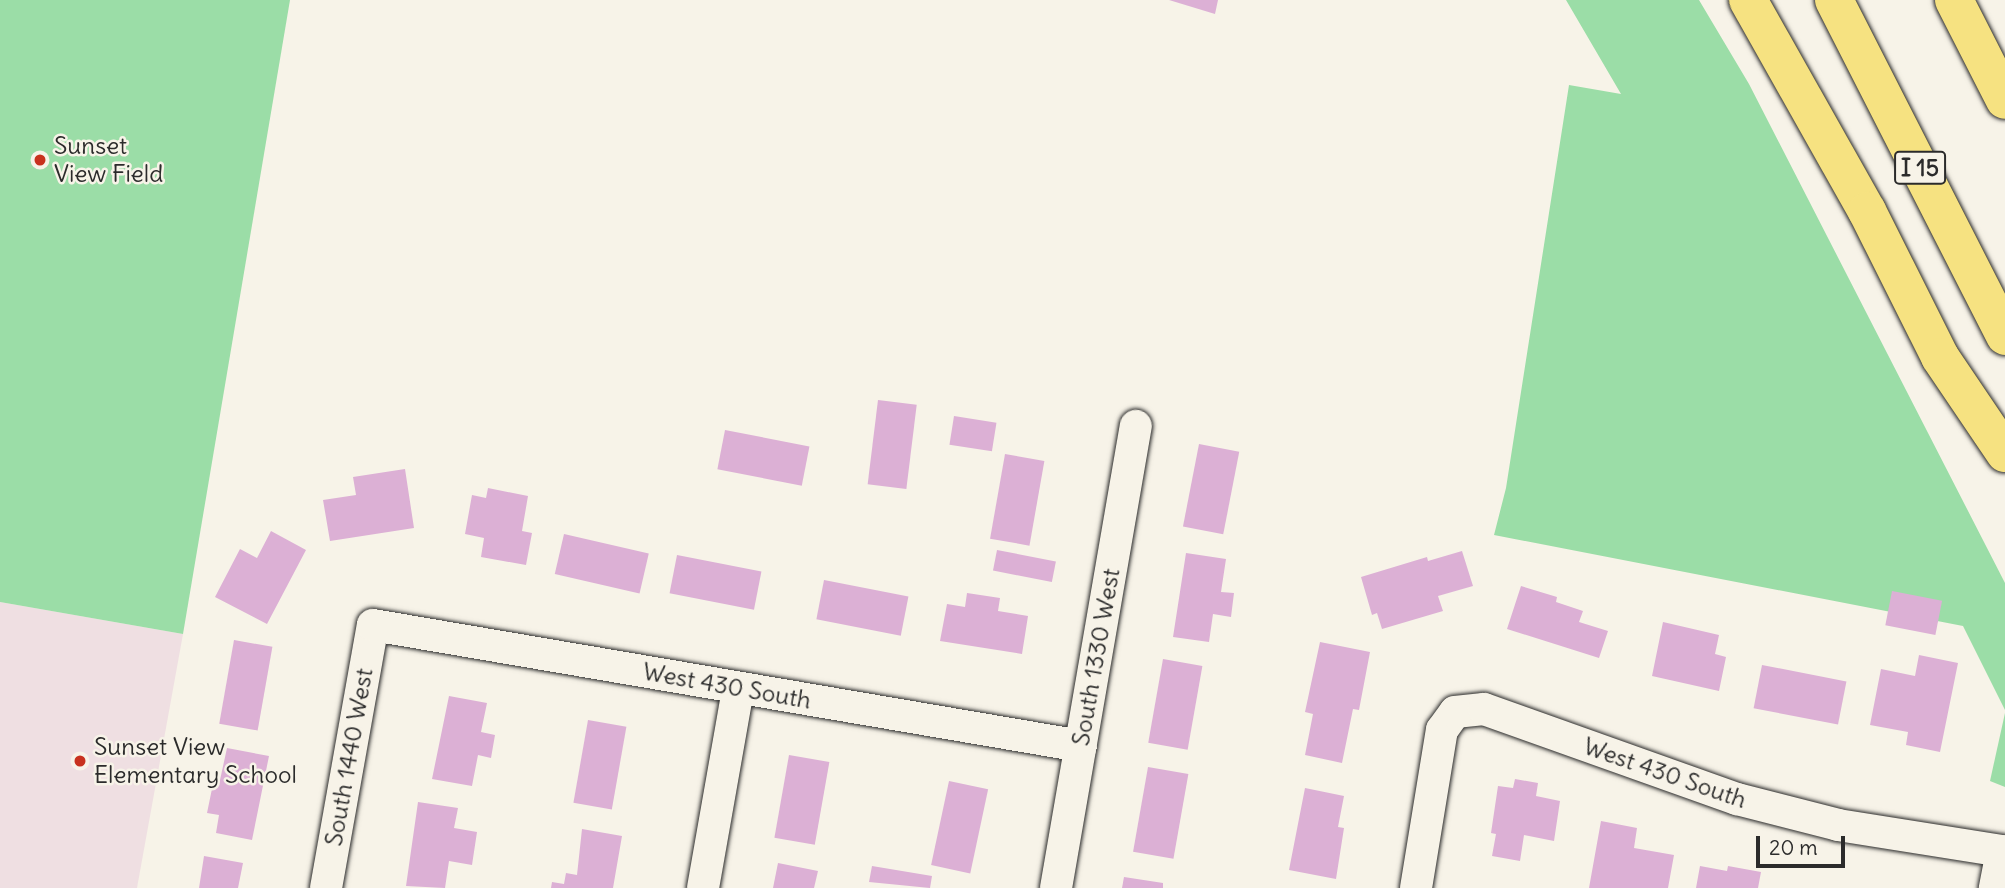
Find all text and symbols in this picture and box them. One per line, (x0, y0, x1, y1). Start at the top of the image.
place label: Sunset View Field (54, 132, 163, 188)
road number: I 15 (1894, 148, 1946, 188)
marker: Sunset View Field (32, 152, 48, 168)
street label: South 1330 West (1066, 566, 1126, 748)
street label: West 430 South (641, 657, 813, 715)
street label: South 1440 West (319, 666, 379, 848)
street label: West 430 South (1580, 732, 1750, 814)
place label: Sunset View Elementary School (94, 733, 297, 789)
marker: Sunset View Elementary School (72, 753, 88, 769)
scale bar (1760, 822, 1849, 866)
text: 20 m (1769, 834, 1818, 861)

